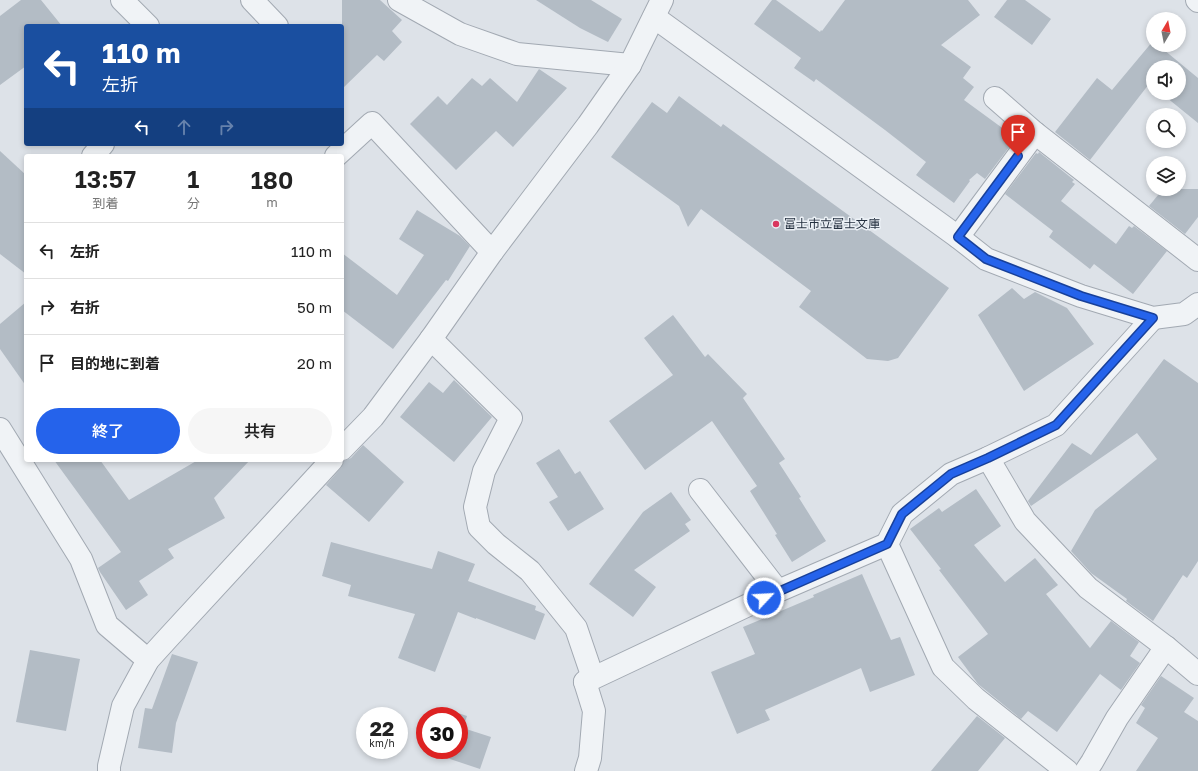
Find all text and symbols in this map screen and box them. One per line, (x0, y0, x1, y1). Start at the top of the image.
north arrow (1146, 12, 1186, 52)
map controls (1146, 12, 1186, 196)
text: 110 m (102, 36, 181, 69)
icon: left (36, 40, 88, 92)
button: sound (1146, 60, 1186, 100)
text: 左折 (102, 73, 138, 95)
button: search (1146, 108, 1186, 148)
pin (1001, 115, 1035, 156)
icon: left (131, 116, 153, 138)
icon: ahead (173, 116, 195, 138)
icon: right (215, 116, 237, 138)
icon: arrive (1007, 121, 1029, 143)
button: layers (1146, 156, 1186, 196)
text: 13:57 (75, 164, 136, 193)
text: 1 (187, 164, 199, 193)
text: 180 (251, 165, 293, 194)
text: m (266, 194, 278, 210)
text: 到着 (92, 195, 118, 211)
text: 分 (187, 195, 200, 211)
place label: 富士市立富士文庫 (784, 216, 880, 231)
marker: 富士市立富士文庫 (771, 219, 781, 229)
icon: left (36, 240, 58, 262)
text: 左折 (70, 242, 100, 260)
text: 110 m (291, 242, 332, 260)
icon: right (36, 296, 58, 318)
text: 右折 (70, 298, 100, 316)
text: 50 m (297, 298, 332, 316)
icon: arrive (36, 352, 58, 374)
text: 目的地に到着 (70, 354, 160, 372)
text: 20 m (297, 354, 332, 372)
button: 終了 (36, 408, 180, 454)
button: 共有 (188, 408, 332, 454)
position arrow (743, 577, 785, 619)
speed limit sign: 30 (416, 707, 468, 759)
text: 22 (370, 716, 394, 740)
text: km/h (369, 737, 395, 749)

